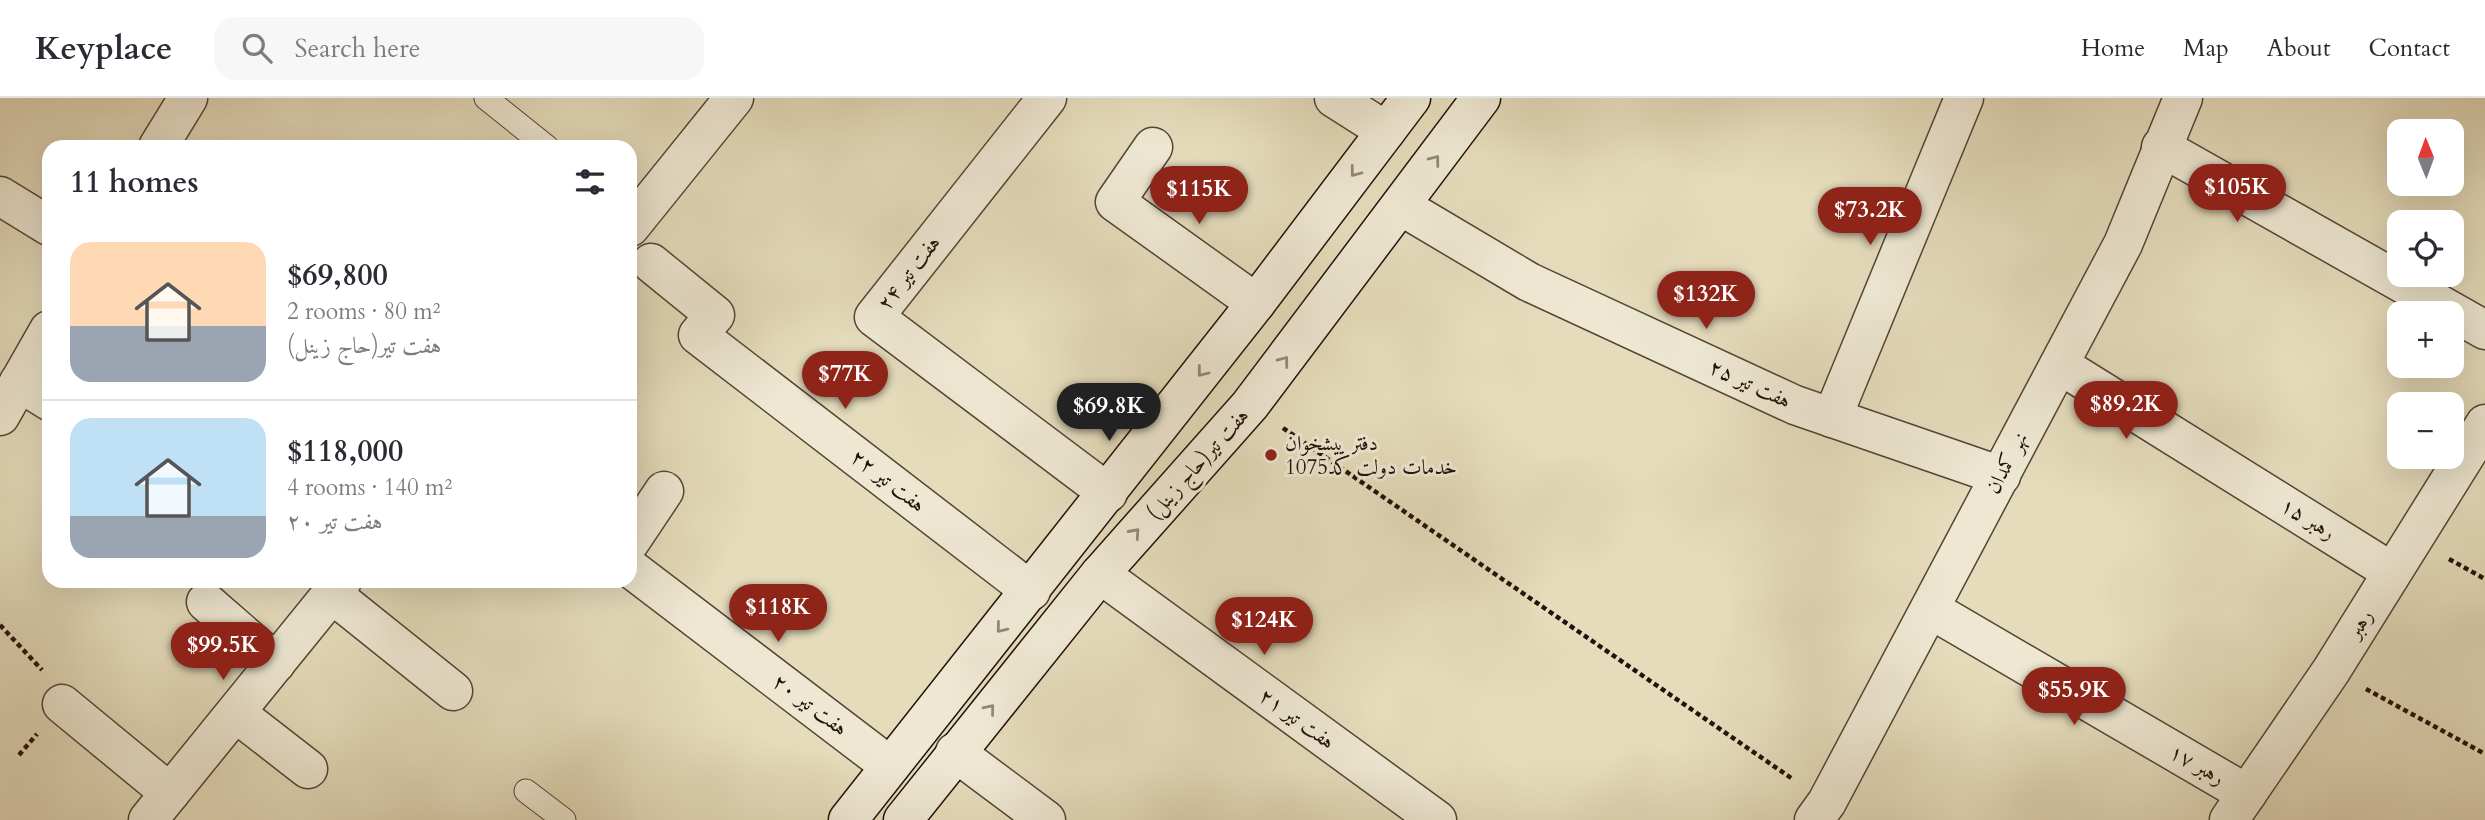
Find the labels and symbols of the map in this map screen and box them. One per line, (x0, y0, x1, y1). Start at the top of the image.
north arrow (2387, 119, 2464, 196)
one-way arrow (1427, 155, 1439, 168)
one-way arrow (1351, 164, 1364, 177)
pin: $105K (2188, 164, 2286, 224)
pin: $115K (1150, 166, 1248, 226)
pin: $73.2K (1813, 188, 1927, 247)
street label: هفت تیر ۲۴ (871, 230, 947, 316)
pin: $132K (1657, 272, 1755, 331)
pin: $77K (804, 352, 886, 411)
street label: هفت تیر ۲۵ (1704, 352, 1796, 416)
one-way arrow (1275, 356, 1288, 369)
one-way arrow (1198, 364, 1211, 377)
pin: $89.2K (2069, 382, 2183, 441)
pin: $69.8K (1052, 384, 1166, 443)
street label: هفت تیر(حاج زینل) (1140, 402, 1259, 529)
street label: نهر کمدان (1979, 427, 2035, 499)
place label: دفتر پیشخوان خدمات دولت کد1075 (1285, 429, 1457, 482)
street label: هفت تیر ۲۲ (845, 443, 931, 519)
marker: دفتر پیشخوان خدمات دولت کد1075 (1263, 447, 1279, 463)
street label: رهبر ۱۵ (2275, 491, 2341, 547)
one-way arrow (1127, 529, 1140, 542)
pin: $118K (729, 584, 827, 644)
pin: $124K (1215, 598, 1313, 657)
street label: رهبر (2339, 604, 2380, 646)
one-way arrow (997, 620, 1009, 633)
pin: $99.5K (166, 622, 280, 682)
street label: هفت تیر ۲۰ (766, 667, 854, 743)
pin: $55.9K (2017, 668, 2131, 727)
street label: هفت تیر ۲۱ (1253, 682, 1341, 756)
one-way arrow (982, 704, 995, 716)
street label: رهبر ۱۷ (2164, 738, 2230, 792)

